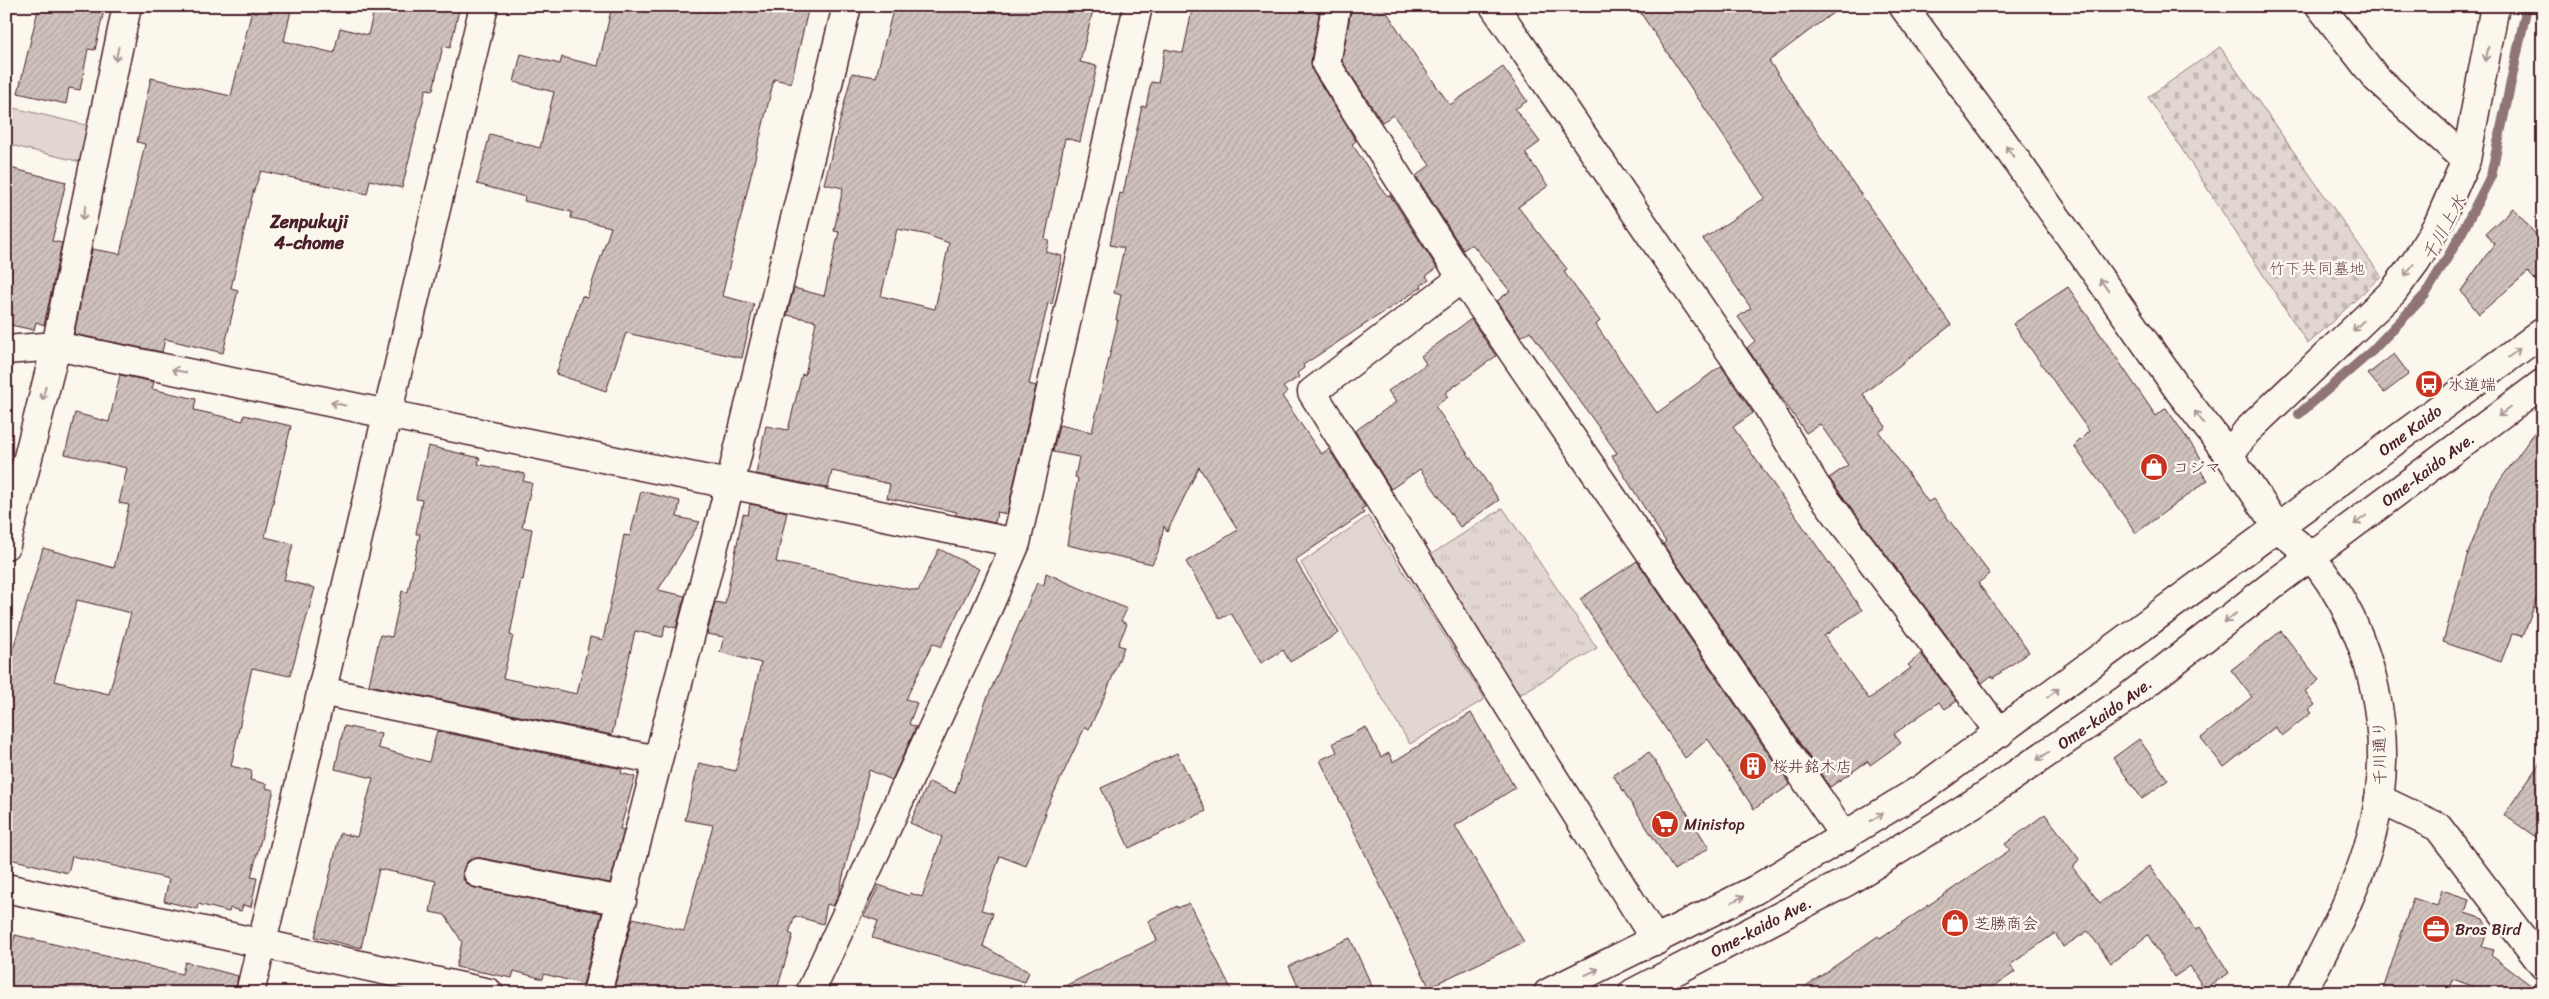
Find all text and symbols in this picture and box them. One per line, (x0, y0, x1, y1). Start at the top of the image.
one-way arrow (112, 45, 121, 61)
one-way arrow (2482, 46, 2491, 62)
one-way arrow (2005, 145, 2015, 159)
water label: 千川上水 (2413, 189, 2475, 267)
one-way arrow (78, 205, 88, 221)
district label: Zenpukuji 4-chome (269, 206, 349, 259)
park label: 竹下共同墓地 (2269, 254, 2365, 283)
one-way arrow (2404, 263, 2414, 277)
one-way arrow (2099, 278, 2109, 292)
one-way arrow (2352, 319, 2364, 331)
one-way arrow (2507, 348, 2521, 358)
one-way arrow (171, 366, 187, 376)
bus stop icon: 水道端 (2414, 369, 2444, 399)
place label: 水道端 (2448, 370, 2496, 399)
one-way arrow (39, 385, 48, 401)
street label: Ome Kaido (2372, 397, 2448, 464)
one-way arrow (331, 399, 347, 409)
one-way arrow (2497, 407, 2511, 417)
one-way arrow (2194, 410, 2204, 424)
street label: Ome-kaido Ave. (2375, 425, 2481, 514)
shop icon: コジマ (2139, 452, 2169, 482)
place label: コジマ (2173, 453, 2221, 482)
one-way arrow (2354, 515, 2367, 526)
one-way arrow (2224, 612, 2237, 623)
street label: Ome-kaido Ave. (2051, 670, 2159, 757)
one-way arrow (2046, 687, 2059, 698)
street label: 千川通り (2364, 721, 2395, 785)
building icon: 桜井銘木店 (1738, 751, 1768, 781)
one-way arrow (2036, 751, 2050, 761)
place label: 桜井銘木店 (1772, 752, 1852, 781)
supermarket icon: Ministop (1650, 809, 1680, 839)
place label: Ministop (1684, 810, 1745, 839)
one-way arrow (1870, 811, 1884, 821)
street label: Ome-kaido Ave. (1705, 888, 1817, 965)
one-way arrow (1730, 894, 1745, 904)
shop icon: 芝勝商会 (1940, 908, 1970, 938)
place label: 芝勝商会 (1974, 909, 2038, 938)
office icon: Bros Bird (2421, 914, 2451, 944)
place label: Bros Bird (2455, 915, 2523, 944)
one-way arrow (1584, 967, 1599, 976)

